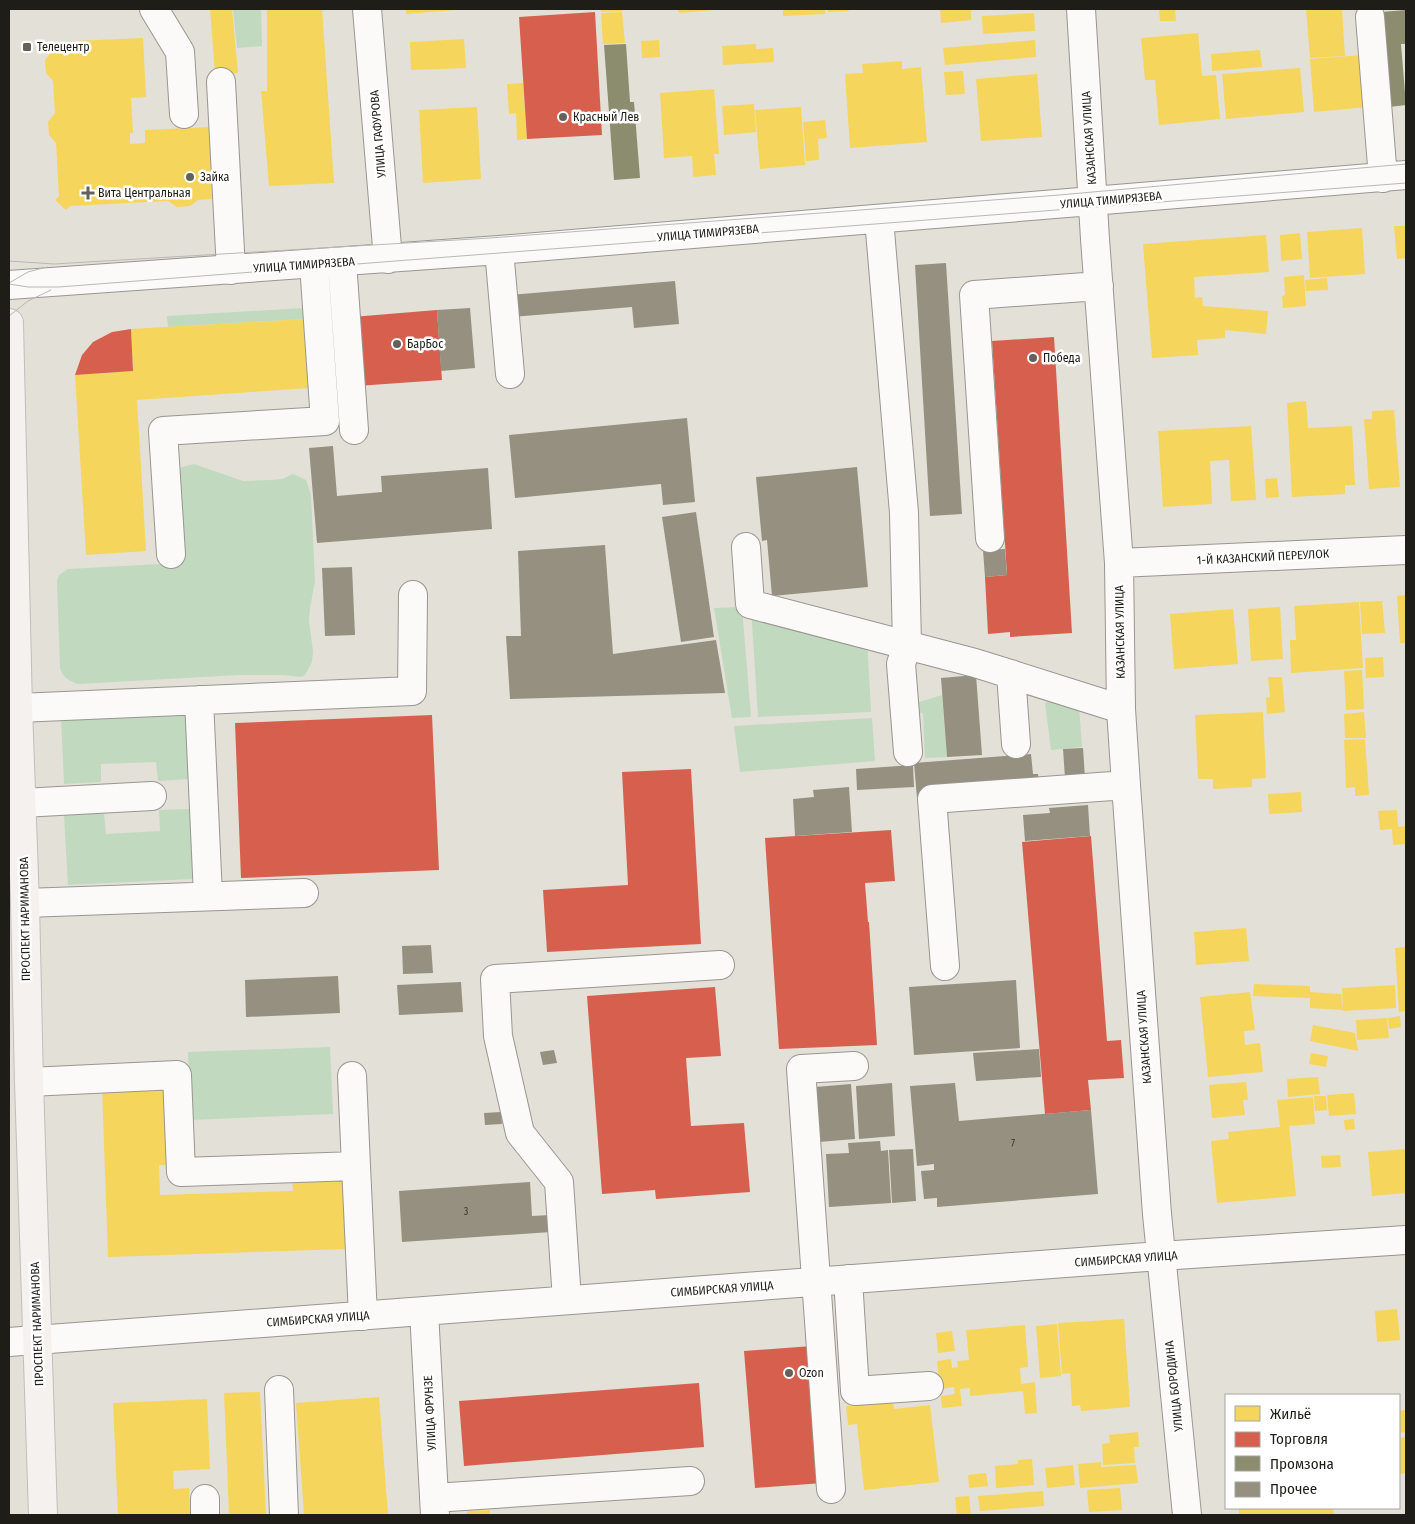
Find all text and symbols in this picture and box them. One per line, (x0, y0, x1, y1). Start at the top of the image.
place label: Телецентр (37, 40, 90, 54)
marker: Телецентр (21, 41, 33, 53)
street label: УЛИЦА ГАФУРОВА (367, 89, 389, 179)
street label: КАЗАНСКАЯ УЛИЦА (1079, 90, 1099, 185)
place label: Красный Лев (573, 110, 639, 124)
marker: Красный Лев (557, 111, 569, 123)
place label: Зайка (200, 170, 229, 184)
marker: Зайка (184, 171, 196, 183)
place label: Вита Центральная (98, 186, 191, 200)
marker: Вита Центральная (82, 187, 94, 199)
street label: УЛИЦА ТИМИРЯЗЕВА (1059, 189, 1163, 212)
street label: УЛИЦА ТИМИРЯЗЕВА (656, 222, 760, 245)
street label: УЛИЦА ТИМИРЯЗЕВА (252, 254, 356, 276)
place label: БарБос (407, 337, 443, 351)
marker: БарБос (391, 338, 403, 350)
place label: Победа (1043, 351, 1081, 365)
marker: Победа (1027, 352, 1039, 364)
street label: 1-Й КАЗАНСКИЙ ПЕРЕУЛОК (1196, 546, 1330, 567)
street label: КАЗАНСКАЯ УЛИЦА (1112, 584, 1128, 679)
street label: ПРОСПЕКТ НАРИМАНОВА (17, 856, 33, 981)
street label: КАЗАНСКАЯ УЛИЦА (1134, 989, 1154, 1084)
house number: 7 (1011, 1138, 1015, 1150)
house number: 3 (464, 1206, 469, 1218)
street label: СИМБИРСКАЯ УЛИЦА (1074, 1248, 1179, 1270)
street label: ПРОСПЕКТ НАРИМАНОВА (28, 1261, 46, 1386)
street label: СИМБИРСКАЯ УЛИЦА (670, 1278, 775, 1300)
street label: СИМБИРСКАЯ УЛИЦА (266, 1308, 371, 1330)
street label: УЛИЦА БОРОДИНА (1162, 1339, 1186, 1433)
place label: Ozon (799, 1366, 824, 1380)
marker: Ozon (783, 1367, 795, 1379)
street label: УЛИЦА ФРУНЗЕ (421, 1375, 439, 1452)
legend (1225, 1394, 1400, 1509)
text: Жильё (1270, 1405, 1311, 1423)
text: Торговля (1270, 1430, 1328, 1448)
text: Промзона (1270, 1455, 1334, 1473)
text: Прочее (1270, 1480, 1317, 1498)

